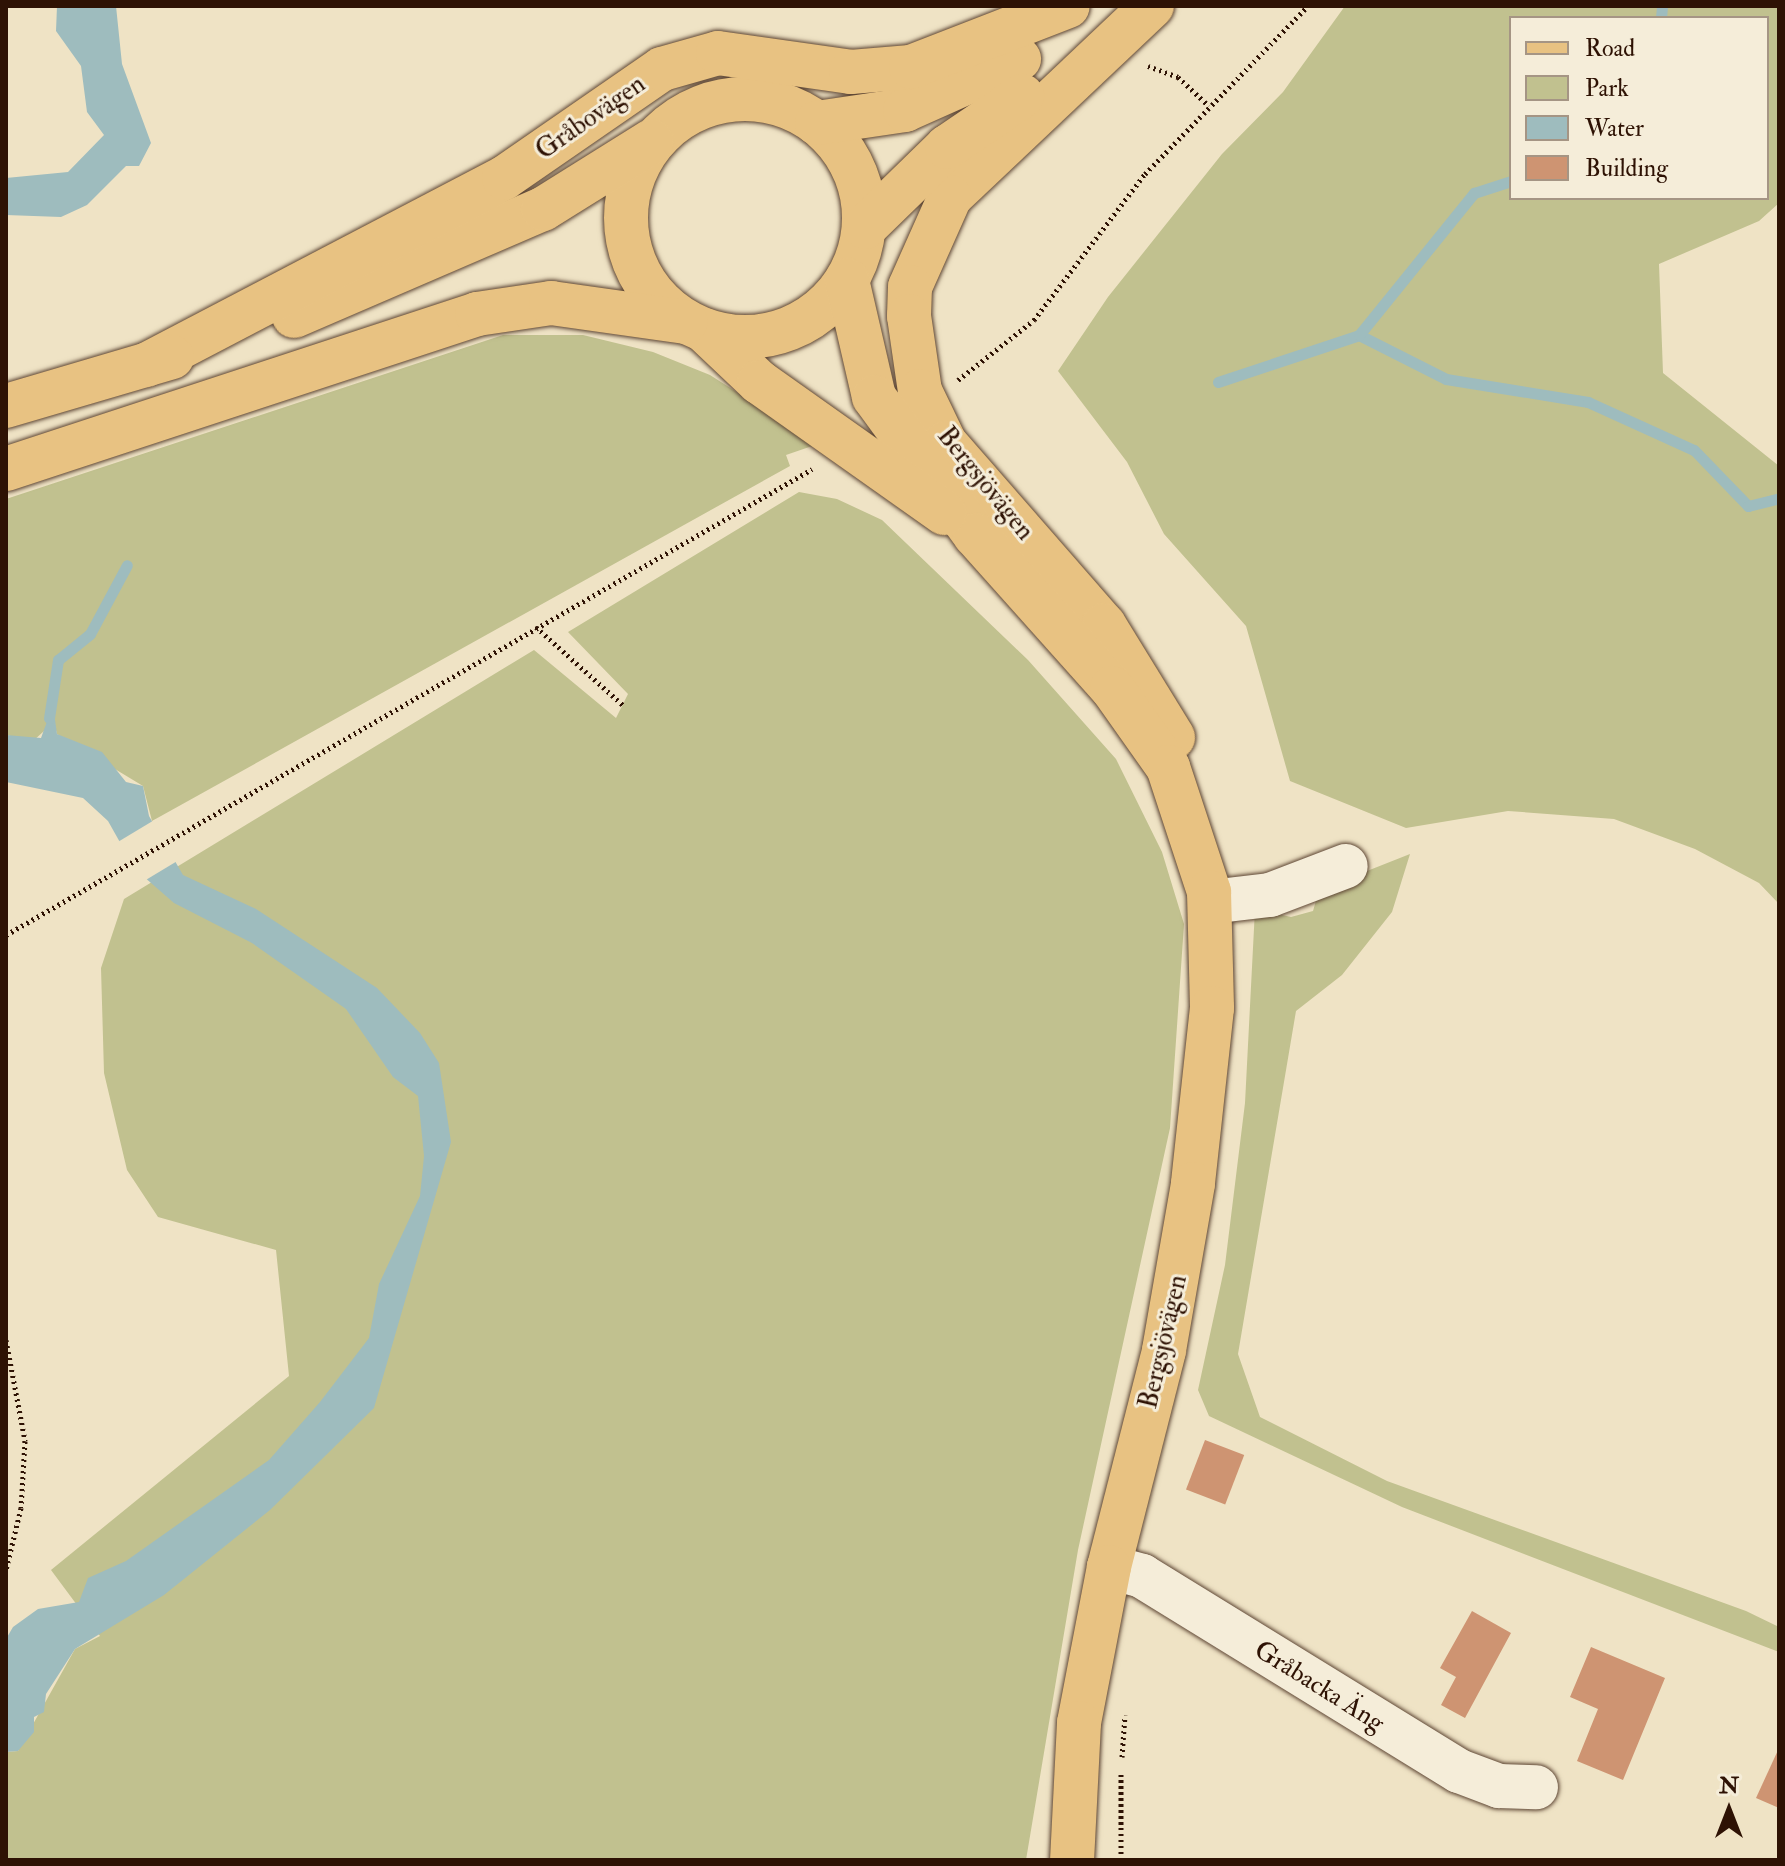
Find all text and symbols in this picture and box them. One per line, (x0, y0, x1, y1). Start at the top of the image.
legend (1509, 16, 1769, 200)
text: Road (1585, 33, 1635, 64)
street label: Gråbovägen (530, 69, 652, 167)
text: Park (1585, 73, 1629, 104)
text: Water (1585, 113, 1644, 144)
text: Building (1585, 153, 1668, 184)
street label: Bergsjövägen (930, 421, 1040, 547)
street label: Bergsjövägen (1133, 1272, 1195, 1412)
street label: Gråbacka Äng (1248, 1635, 1390, 1739)
north arrow (1689, 1770, 1769, 1850)
text: N (1719, 1772, 1739, 1800)

